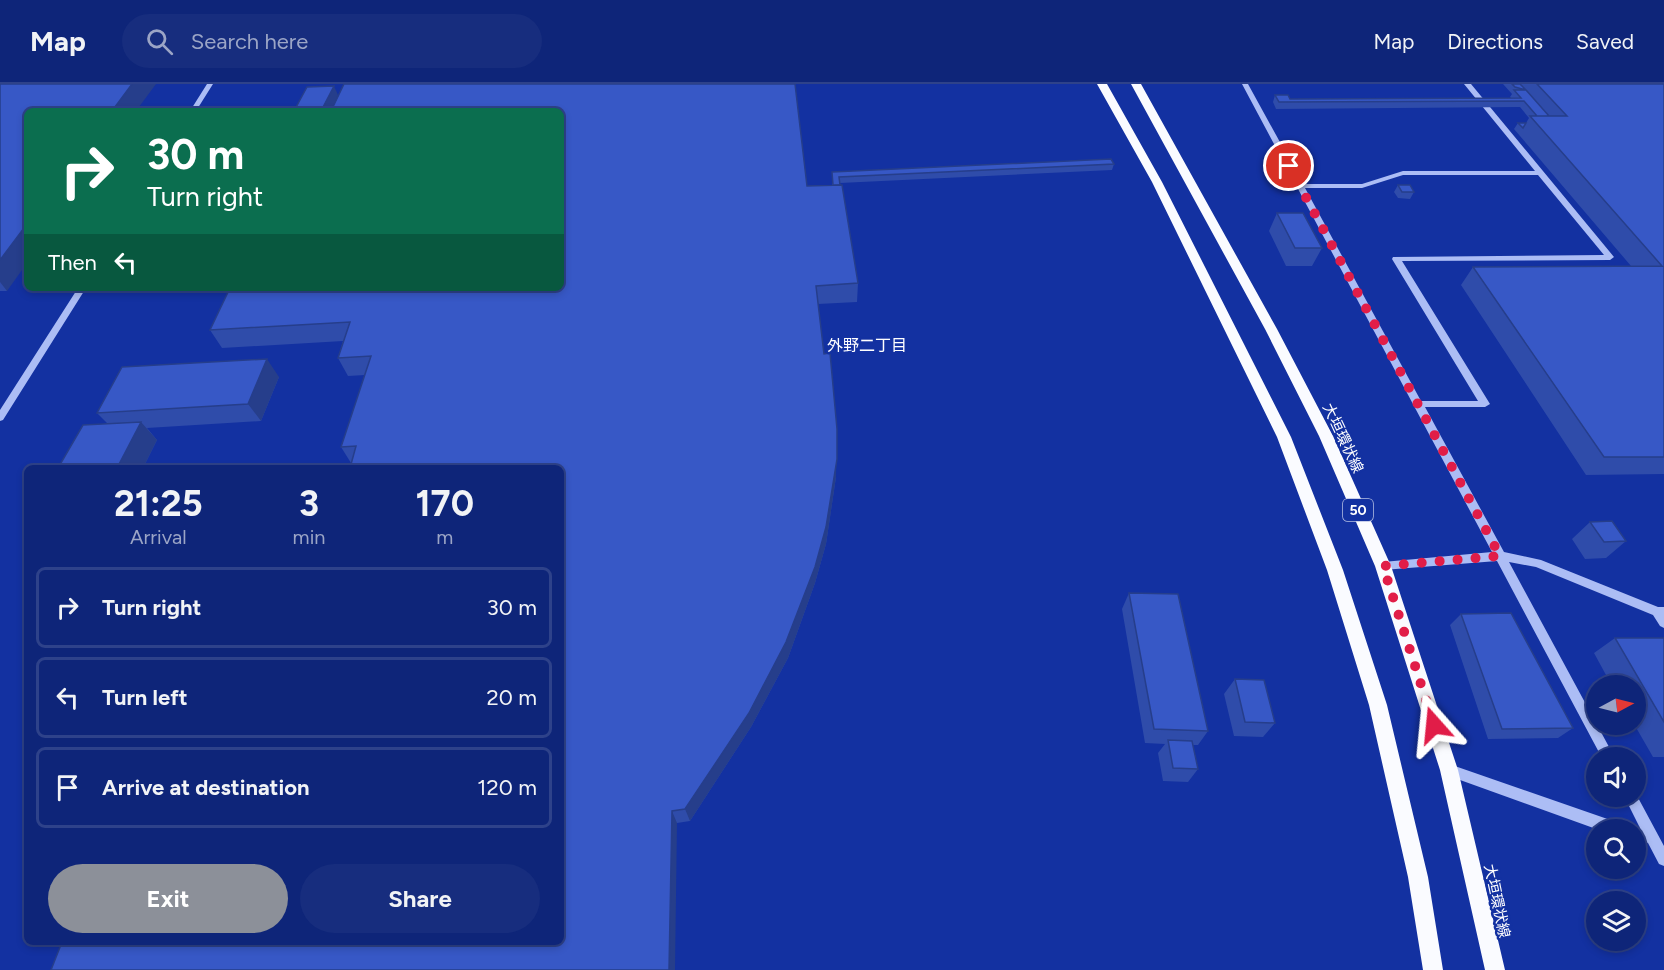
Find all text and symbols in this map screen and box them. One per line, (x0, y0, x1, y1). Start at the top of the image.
search box (122, 14, 542, 68)
text: Map (30, 24, 86, 58)
icon: search (143, 25, 176, 58)
text: Search here (191, 28, 308, 55)
text: Map (1373, 29, 1414, 54)
text: Directions (1447, 29, 1543, 54)
text: Saved (1576, 29, 1634, 54)
text: 30 m (147, 129, 244, 180)
icon: right (48, 132, 126, 210)
pin (1263, 140, 1314, 191)
icon: arrive (1272, 149, 1305, 182)
text: Turn right (147, 180, 263, 213)
icon: left (109, 246, 142, 279)
text: Then (48, 249, 97, 276)
district label: 外野二丁目 (827, 336, 907, 355)
street label: 大垣環状線 (1319, 400, 1367, 476)
text: 21:25 (114, 482, 203, 525)
text: 3 (299, 482, 319, 525)
text: 170 (415, 482, 474, 525)
road number: 50 (1343, 499, 1373, 521)
text: Arrival (130, 525, 187, 549)
text: min (293, 525, 325, 549)
text: m (436, 525, 453, 549)
icon: right (51, 591, 84, 624)
text: Turn right (102, 594, 201, 621)
text: 30 m (487, 594, 537, 621)
north arrow (1586, 675, 1646, 735)
map controls (1586, 675, 1646, 951)
icon: left (51, 681, 84, 714)
text: Turn left (102, 684, 188, 711)
text: 20 m (486, 684, 537, 711)
position arrow (1402, 693, 1466, 757)
button: sound (1586, 747, 1646, 807)
icon: arrive (51, 771, 84, 804)
text: Arrive at destination (102, 774, 310, 801)
text: 120 m (477, 774, 537, 801)
button: search (1586, 819, 1646, 879)
street label: 大垣環状線 (1480, 862, 1514, 940)
button: Exit (48, 864, 288, 933)
button: Share (300, 864, 540, 933)
button: layers (1586, 891, 1646, 951)

